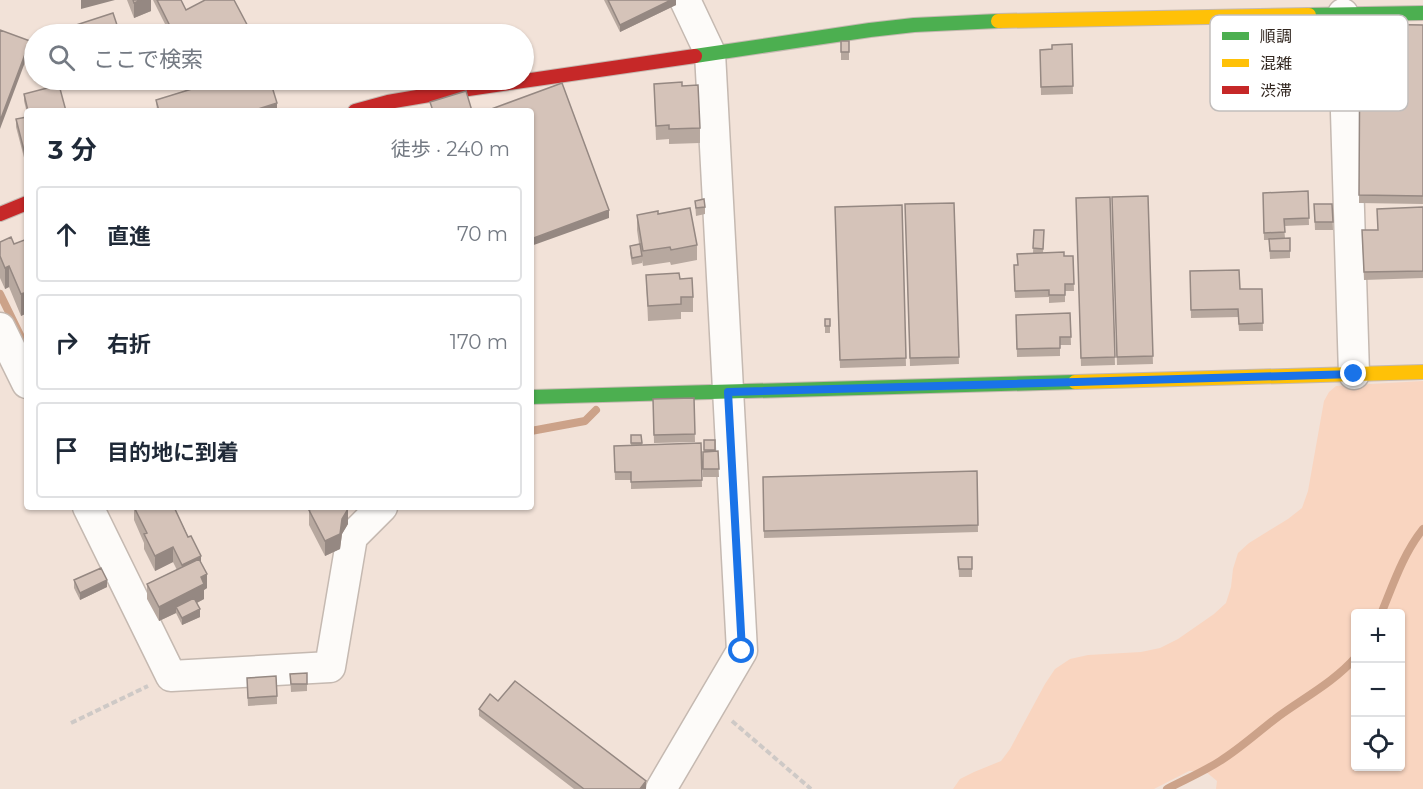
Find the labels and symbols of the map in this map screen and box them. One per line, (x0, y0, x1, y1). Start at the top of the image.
legend (1210, 15, 1408, 111)
text: 順調 (1260, 27, 1292, 46)
text: 混雑 (1260, 54, 1292, 73)
text: 渋滞 (1260, 81, 1292, 100)
route end (1340, 360, 1366, 386)
route start (728, 637, 754, 663)

